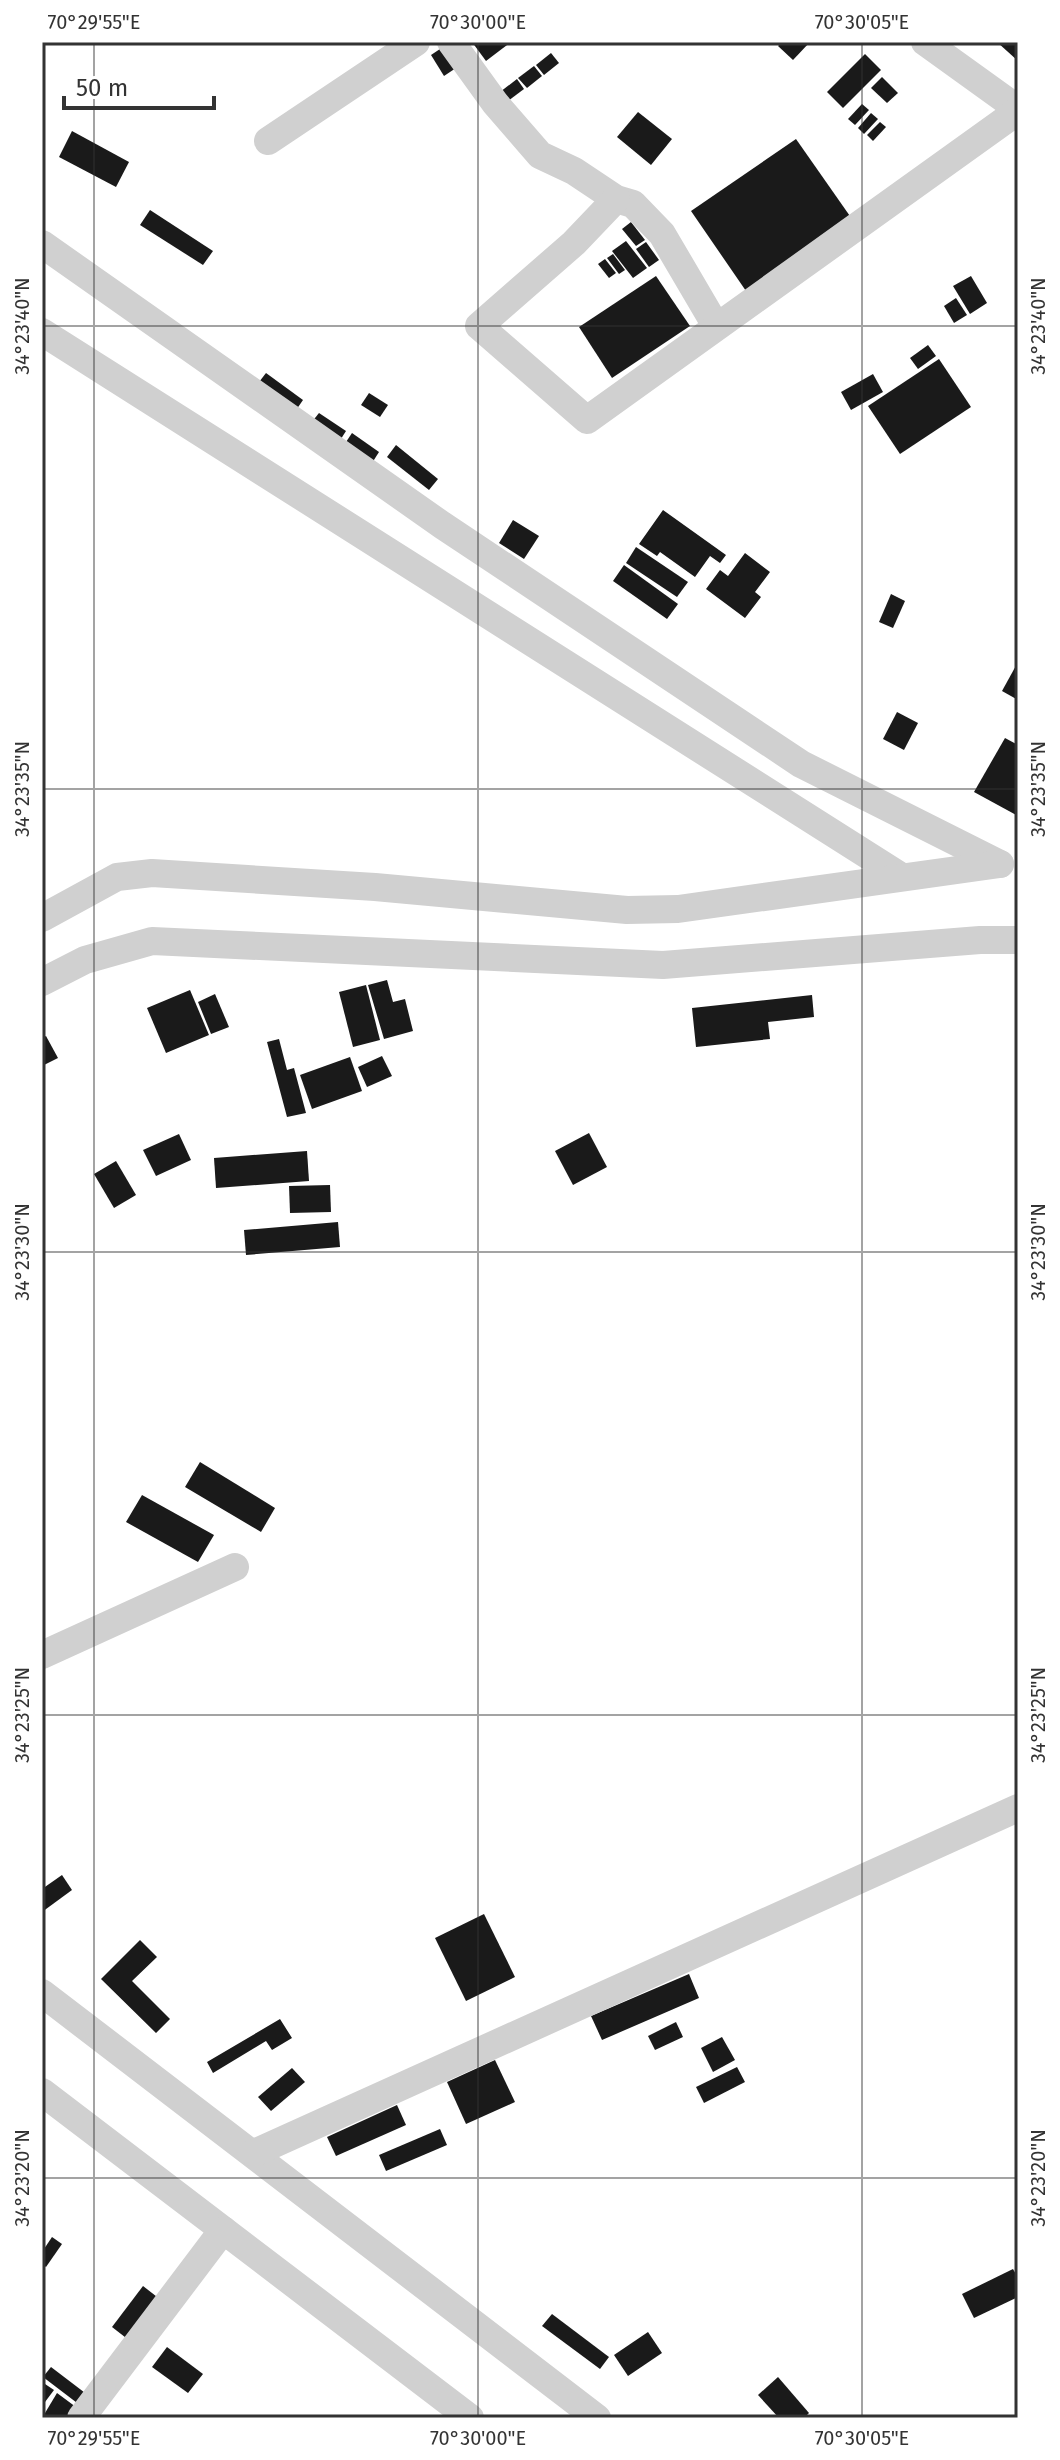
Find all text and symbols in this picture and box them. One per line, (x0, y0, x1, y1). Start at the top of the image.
text: 70°29'55"E (48, 10, 140, 34)
text: 70°30'00"E (430, 10, 526, 34)
text: 70°30'05"E (815, 10, 909, 34)
scale bar (64, 60, 214, 110)
text: 50 m (76, 74, 128, 102)
text: 34°23'40"N (10, 277, 34, 375)
text: 34°23'40"N (1026, 277, 1050, 375)
text: 34°23'35"N (10, 741, 34, 837)
text: 34°23'35"N (1026, 741, 1050, 837)
text: 34°23'30"N (10, 1203, 34, 1301)
text: 34°23'30"N (1026, 1203, 1050, 1301)
text: 34°23'25"N (10, 1667, 34, 1763)
text: 34°23'25"N (1026, 1667, 1050, 1763)
text: 34°23'20"N (10, 2129, 34, 2227)
text: 34°23'20"N (1026, 2129, 1050, 2227)
text: 70°29'55"E (48, 2426, 140, 2450)
text: 70°30'00"E (430, 2426, 526, 2450)
text: 70°30'05"E (815, 2426, 909, 2450)

